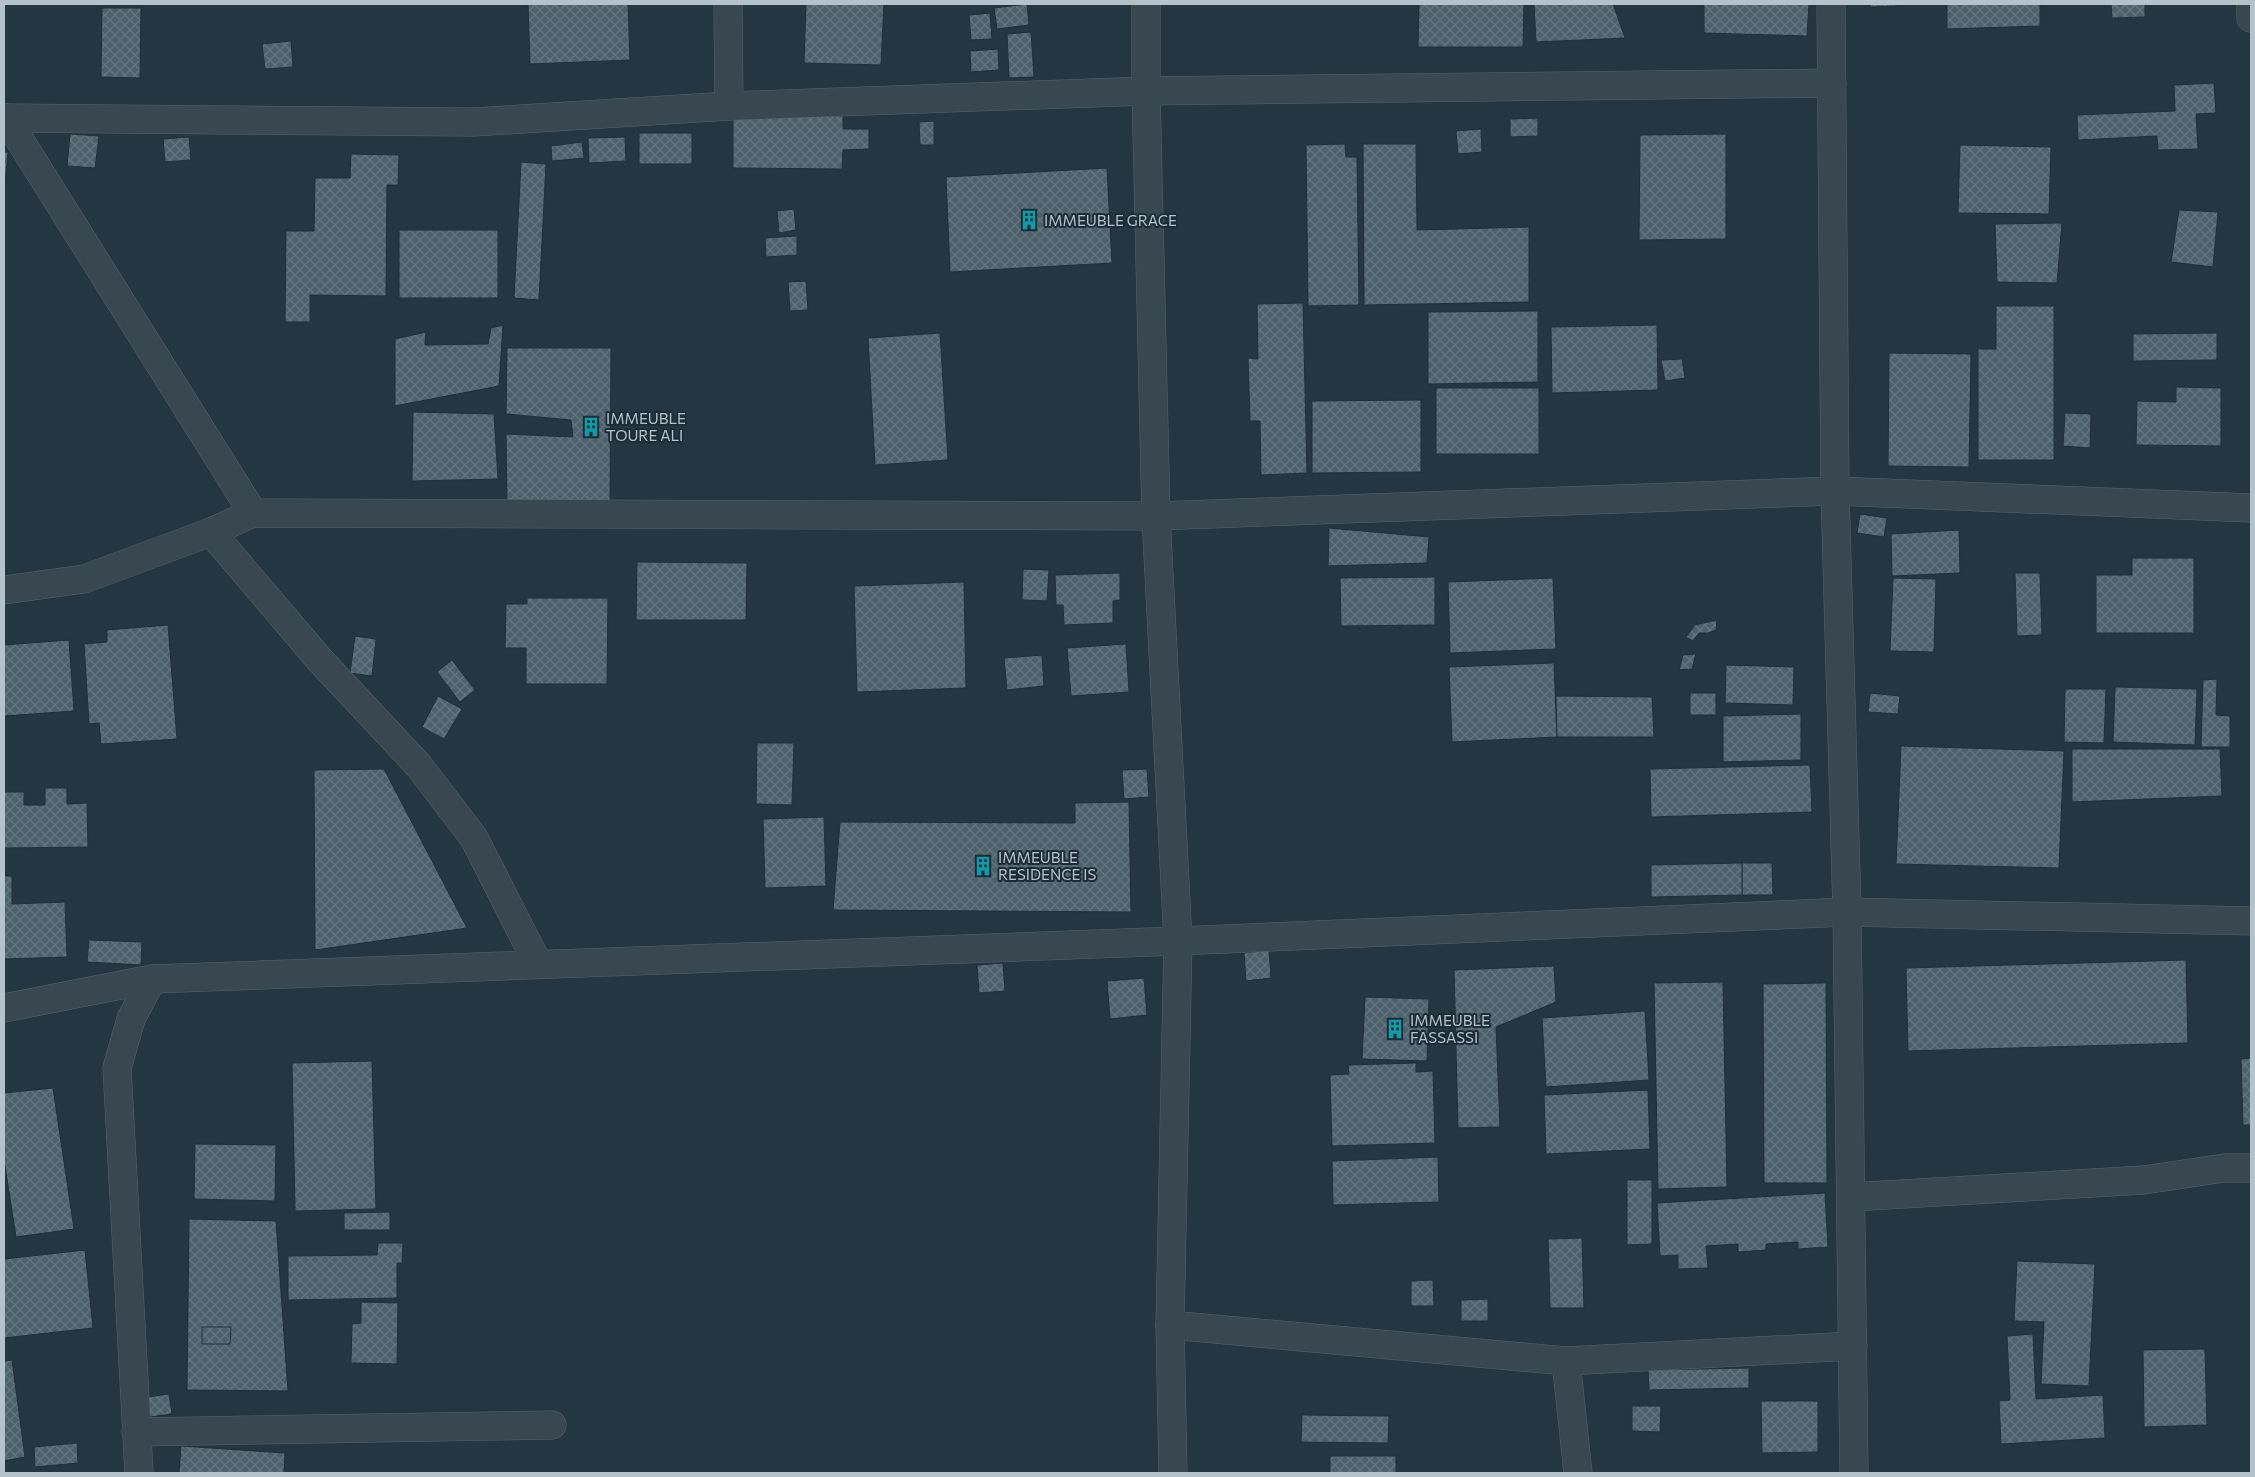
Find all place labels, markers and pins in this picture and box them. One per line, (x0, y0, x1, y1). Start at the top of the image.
building icon: IMMEUBLE GRACE (1018, 209, 1040, 231)
place label: IMMEUBLE GRACE (1044, 211, 1177, 229)
place label: IMMEUBLE TOURE ALI (606, 409, 686, 444)
building icon: IMMEUBLE TOURE ALI (580, 416, 602, 438)
place label: IMMEUBLE RESIDENCE IS (998, 848, 1096, 883)
building icon: IMMEUBLE RESIDENCE IS (972, 855, 994, 877)
place label: IMMEUBLE FASSASSI (1410, 1011, 1490, 1046)
building icon: IMMEUBLE FASSASSI (1384, 1018, 1406, 1040)

